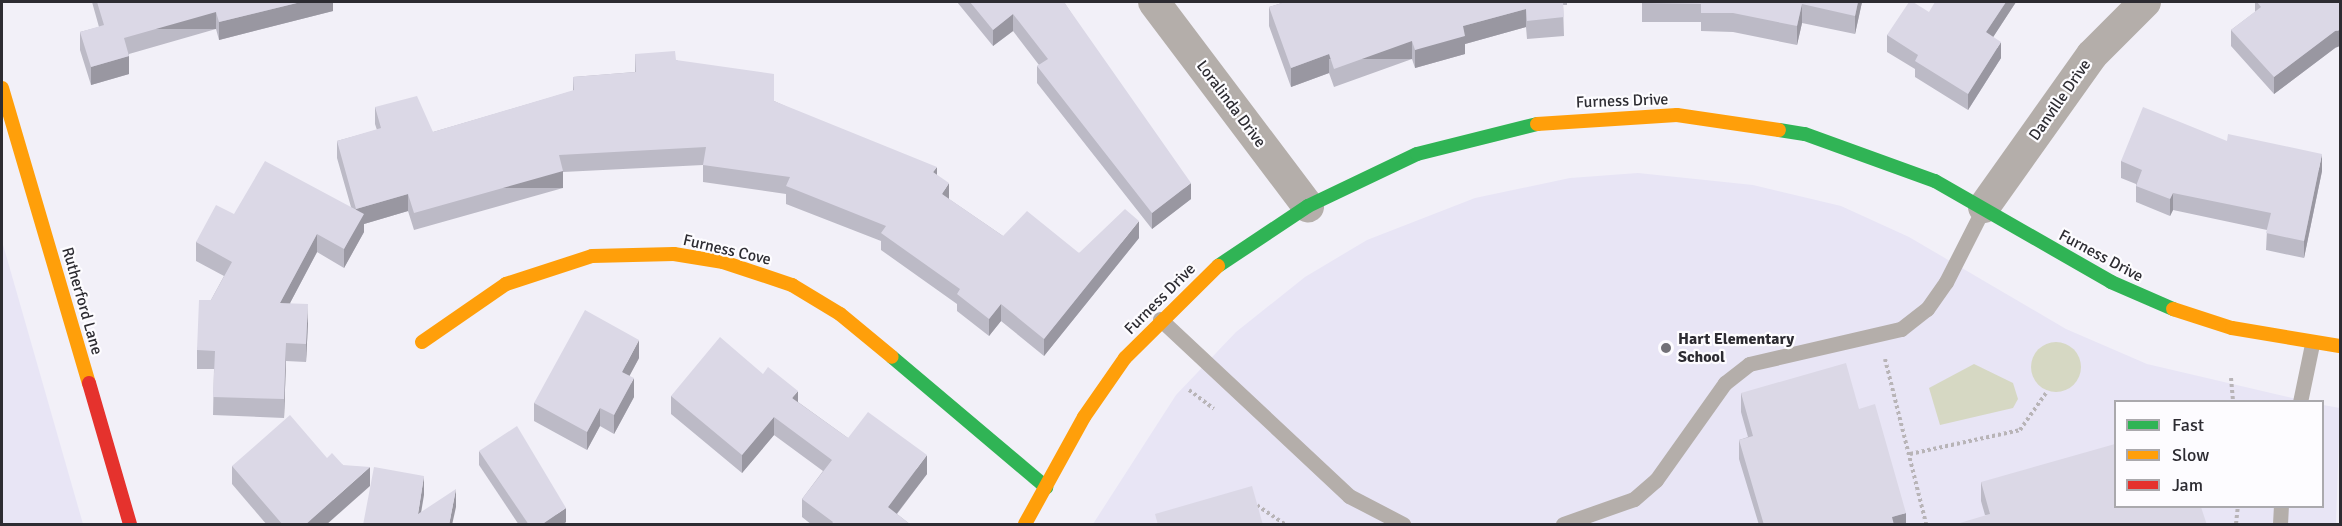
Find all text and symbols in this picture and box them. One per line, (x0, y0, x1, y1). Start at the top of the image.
street label: Danville Drive (2025, 56, 2095, 144)
street label: Loralinda Drive (1192, 57, 1270, 151)
street label: Furness Drive (1575, 90, 1669, 112)
street label: Furness Drive (2056, 226, 2146, 286)
street label: Furness Cove (681, 231, 773, 269)
street label: Rutherford Lane (57, 245, 107, 357)
street label: Furness Drive (1120, 259, 1200, 339)
place label: Hart Elementary School (1678, 329, 1794, 367)
marker: Hart Elementary School (1659, 341, 1673, 355)
legend (2114, 400, 2324, 508)
text: Fast (2172, 414, 2204, 436)
text: Slow (2172, 444, 2209, 466)
text: Jam (2172, 474, 2203, 496)

